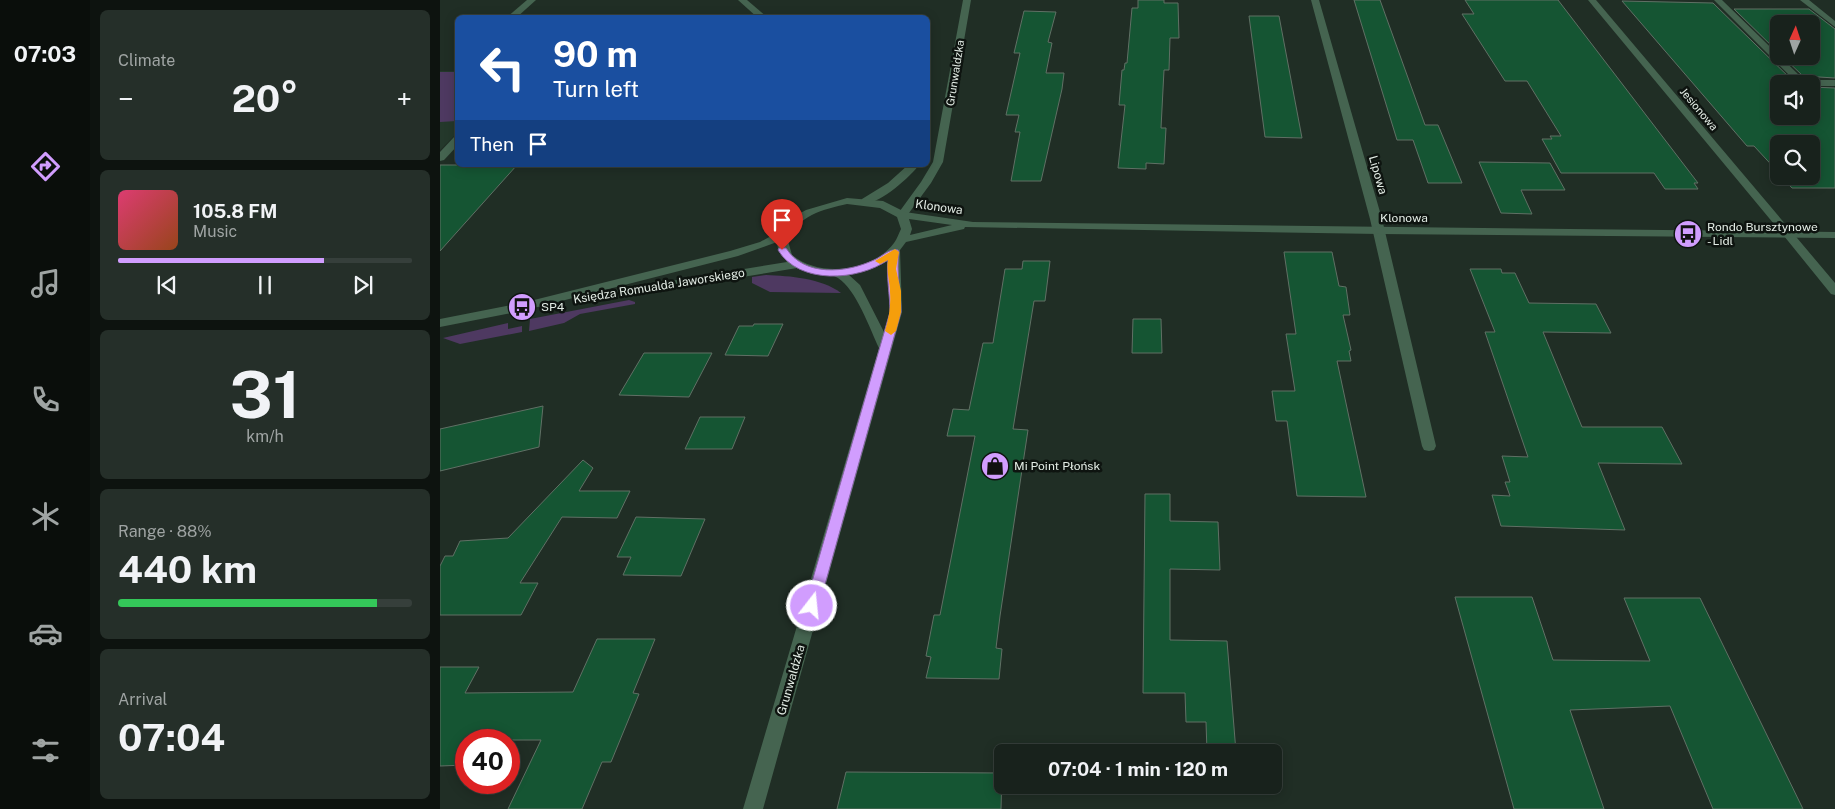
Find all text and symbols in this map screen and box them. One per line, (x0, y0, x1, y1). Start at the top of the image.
north arrow (1770, 15, 1820, 65)
map controls (1770, 15, 1820, 185)
text: 90 m (553, 34, 638, 75)
icon: left (470, 35, 535, 100)
street label: Grunwaldzka (944, 39, 966, 107)
text: 07:03 (14, 41, 76, 67)
text: Climate (118, 51, 175, 70)
button: sound (1770, 75, 1820, 125)
text: 20° (232, 76, 298, 121)
text: Turn left (553, 76, 639, 102)
text: − (118, 82, 134, 115)
text: + (396, 82, 412, 115)
street label: Jesionowa (1678, 85, 1720, 133)
icon: arrive (524, 130, 552, 158)
text: Then (470, 133, 514, 155)
button: search (1770, 135, 1820, 185)
icon: directions (28, 149, 63, 184)
street label: Lipowa (1366, 154, 1390, 196)
street label: Klonowa (914, 197, 964, 217)
pin (761, 199, 803, 250)
text: 105.8 FM (193, 200, 277, 222)
icon: arrive (768, 206, 796, 234)
street label: Klonowa (1380, 211, 1428, 225)
bus stop icon: Rondo Bursztynowe - Lidl (1673, 219, 1703, 249)
place label: Rondo Bursztynowe - Lidl (1707, 220, 1818, 248)
text: Music (193, 222, 237, 241)
street label: Księdza Romualda Jaworskiego (572, 265, 746, 306)
icon: music (28, 266, 63, 301)
icon: previous (153, 271, 181, 299)
icon: pause (251, 271, 279, 299)
icon: next (349, 271, 377, 299)
bus stop icon: SP4 (507, 292, 537, 322)
place label: SP4 (541, 300, 565, 314)
text: 31 (229, 356, 301, 433)
icon: phone (28, 382, 63, 417)
text: km/h (246, 427, 284, 446)
shop icon: Mi Point Płońsk (980, 451, 1010, 481)
place label: Mi Point Płońsk (1014, 459, 1100, 473)
icon: climate (28, 499, 63, 534)
text: Range · 88% (118, 522, 212, 541)
text: 440 km (118, 547, 257, 592)
position arrow (785, 579, 837, 631)
icon: car (28, 616, 63, 651)
street label: Grunwaldzka (774, 643, 808, 717)
text: Arrival (118, 690, 167, 709)
text: 07:04 (118, 715, 225, 760)
speed limit sign: 40 (455, 729, 520, 794)
icon: filters (28, 733, 63, 768)
text: 07:04 · 1 min · 120 m (1048, 758, 1228, 780)

